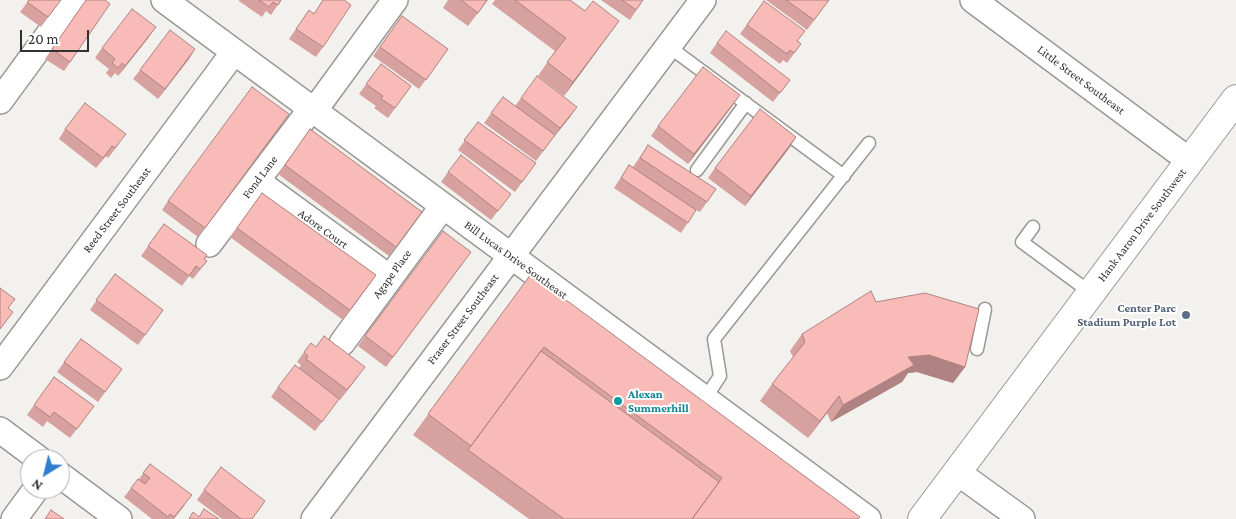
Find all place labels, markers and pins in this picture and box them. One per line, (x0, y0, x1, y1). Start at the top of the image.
place label: Center Parc Stadium Purple Lot (1077, 301, 1176, 329)
marker: Center Parc Stadium Purple Lot (1180, 309, 1192, 321)
place label: Alexan Summerhill (628, 387, 689, 415)
marker: Alexan Summerhill (612, 395, 624, 407)

